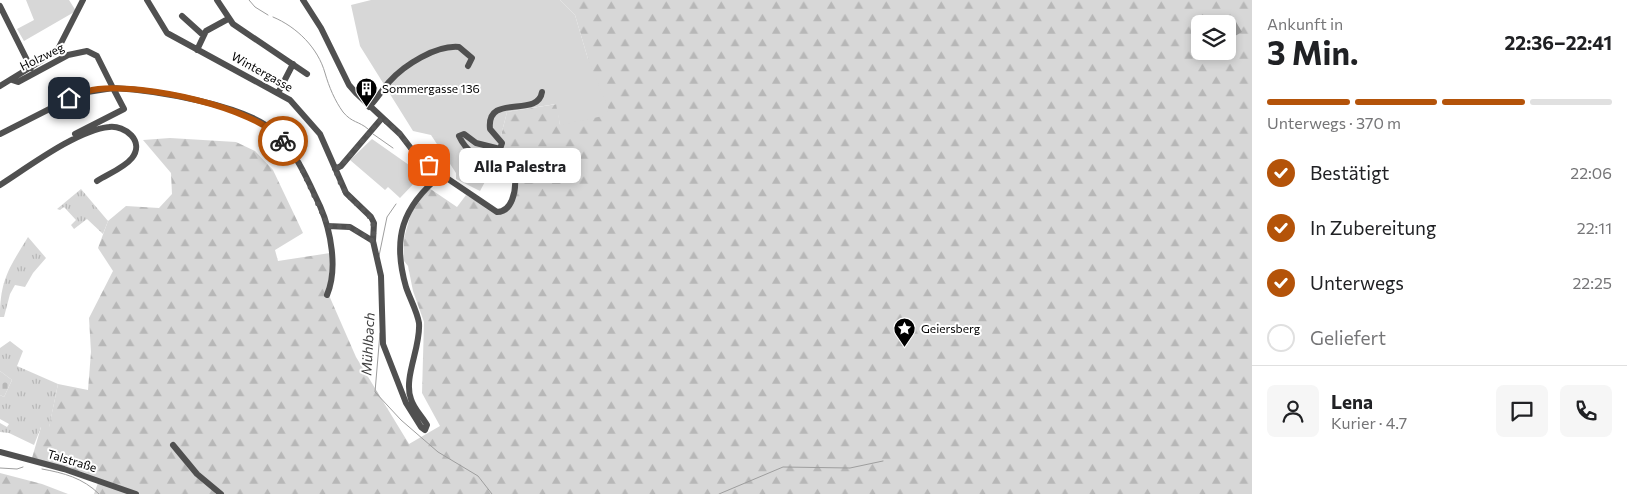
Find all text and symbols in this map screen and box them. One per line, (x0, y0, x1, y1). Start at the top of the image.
text: Ankunft in (1267, 14, 1343, 33)
map controls (1191, 15, 1236, 60)
button: layers (1191, 15, 1236, 60)
text: 22:36–22:41 (1505, 31, 1612, 54)
text: 3 Min. (1267, 32, 1358, 72)
street label: Holzweg (17, 39, 66, 73)
street label: Wintergasse (229, 48, 296, 94)
pin (48, 77, 90, 119)
building icon: Sommergasse 136 (354, 77, 378, 108)
place label: Sommergasse 136 (382, 81, 480, 95)
icon: home (55, 84, 83, 112)
text: Unterwegs · 370 m (1267, 113, 1401, 132)
courier (258, 116, 308, 166)
icon: bike (269, 127, 297, 155)
pin (408, 144, 450, 186)
callout: Alla Palestra (459, 148, 582, 182)
icon: bag (415, 151, 443, 179)
text: Alla Palestra (474, 156, 566, 175)
icon: check (1267, 159, 1295, 187)
text: Bestätigt (1310, 161, 1389, 184)
text: 22:06 (1570, 163, 1612, 182)
icon: check (1267, 214, 1295, 242)
text: In Zubereitung (1310, 216, 1436, 239)
text: 22:11 (1577, 218, 1612, 237)
icon: check (1267, 269, 1295, 297)
text: Unterwegs (1310, 271, 1404, 294)
text: 22:25 (1572, 273, 1612, 292)
water label: Mühlbach (357, 312, 378, 376)
place icon: Geiersberg (893, 317, 917, 348)
place label: Geiersberg (921, 321, 981, 335)
text: Geliefert (1310, 326, 1386, 349)
button: person (1267, 385, 1319, 437)
button: chat (1496, 385, 1548, 437)
button: phone (1560, 385, 1612, 437)
text: Lena (1331, 390, 1373, 413)
text: Kurier · 4.7 (1331, 413, 1407, 432)
street label: Talstraße (46, 446, 99, 474)

